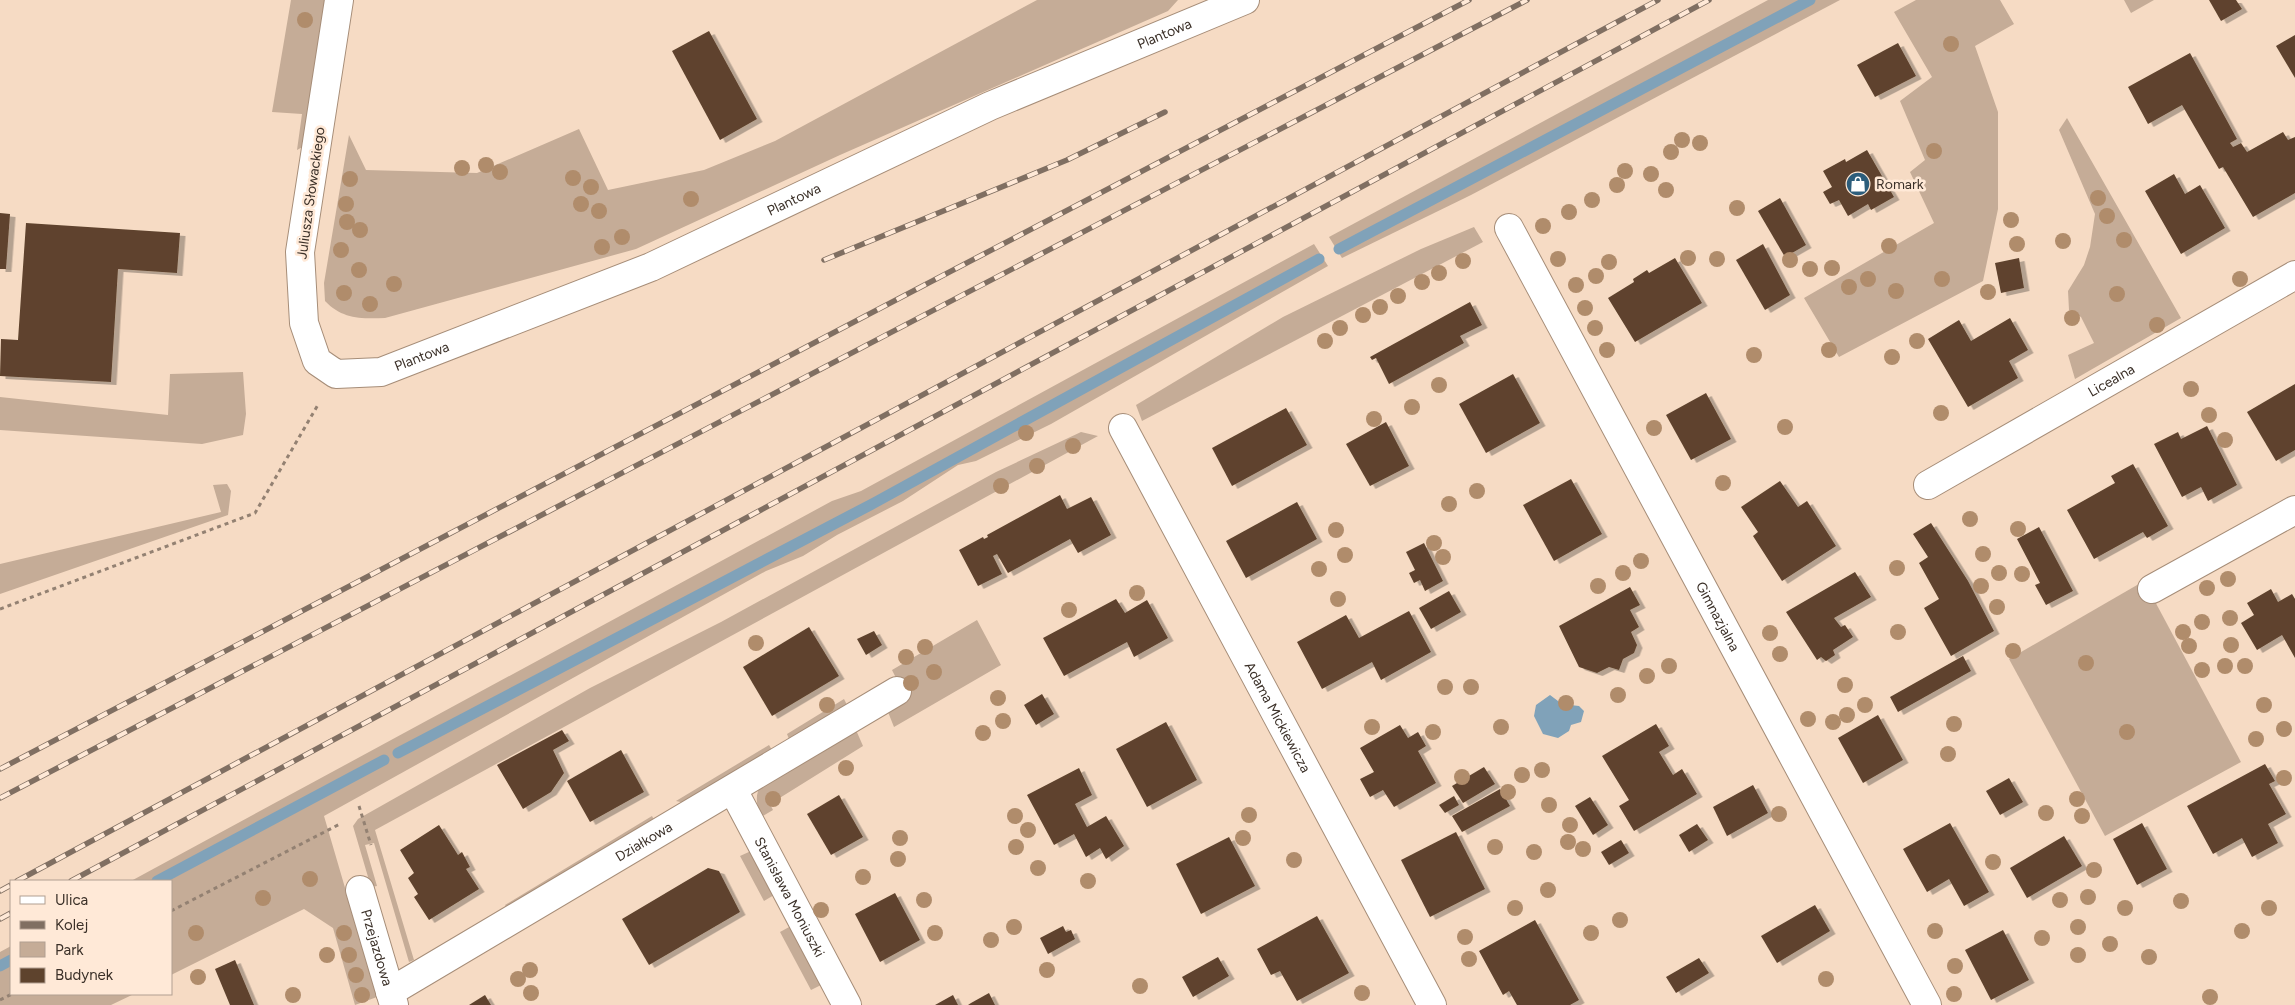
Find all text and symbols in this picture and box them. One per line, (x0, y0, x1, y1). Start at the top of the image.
street label: Plantowa (1134, 15, 1194, 52)
street label: Juliusza Słowackiego (293, 126, 329, 260)
shop icon: Romark (1845, 171, 1871, 197)
place label: Romark (1876, 176, 1924, 193)
street label: Plantowa (764, 179, 823, 219)
street label: Plantowa (392, 338, 451, 374)
street label: Licealna (2085, 360, 2137, 400)
street label: Gimnazjalna (1692, 579, 1744, 654)
street label: Adama Mickiewicza (1241, 659, 1314, 776)
street label: Działkowa (612, 818, 675, 865)
street label: Stanisława Moniuszki (751, 834, 828, 960)
legend (10, 880, 172, 995)
text: Ulica (55, 891, 88, 909)
street label: Przejazdowa (358, 907, 396, 988)
text: Kolej (55, 916, 88, 934)
text: Park (55, 941, 84, 959)
text: Budynek (55, 966, 114, 984)

